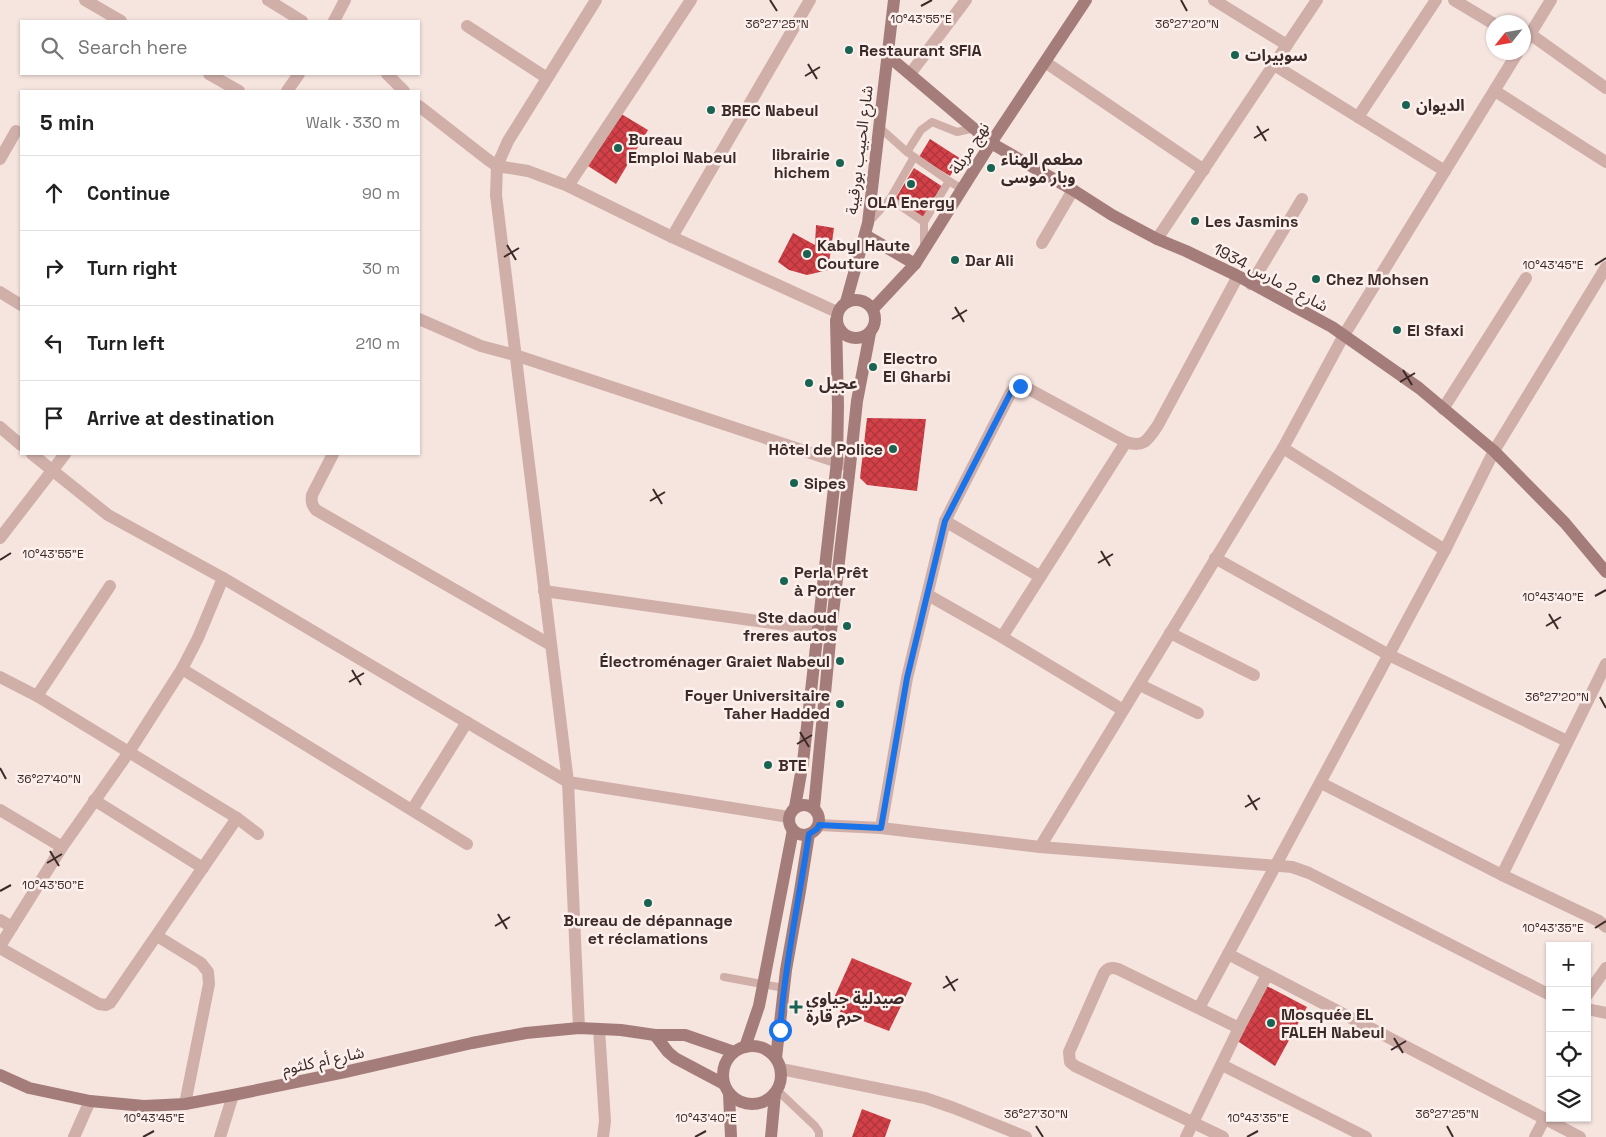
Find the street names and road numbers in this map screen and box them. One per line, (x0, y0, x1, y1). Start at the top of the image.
street label: شارع الحبيب بورقيبة (841, 84, 880, 216)
street label: نهج مربلة (945, 118, 996, 179)
street label: شارع 2 مارس 1934 (1209, 238, 1332, 318)
street label: شارع أم كلثوم (280, 1042, 367, 1081)

